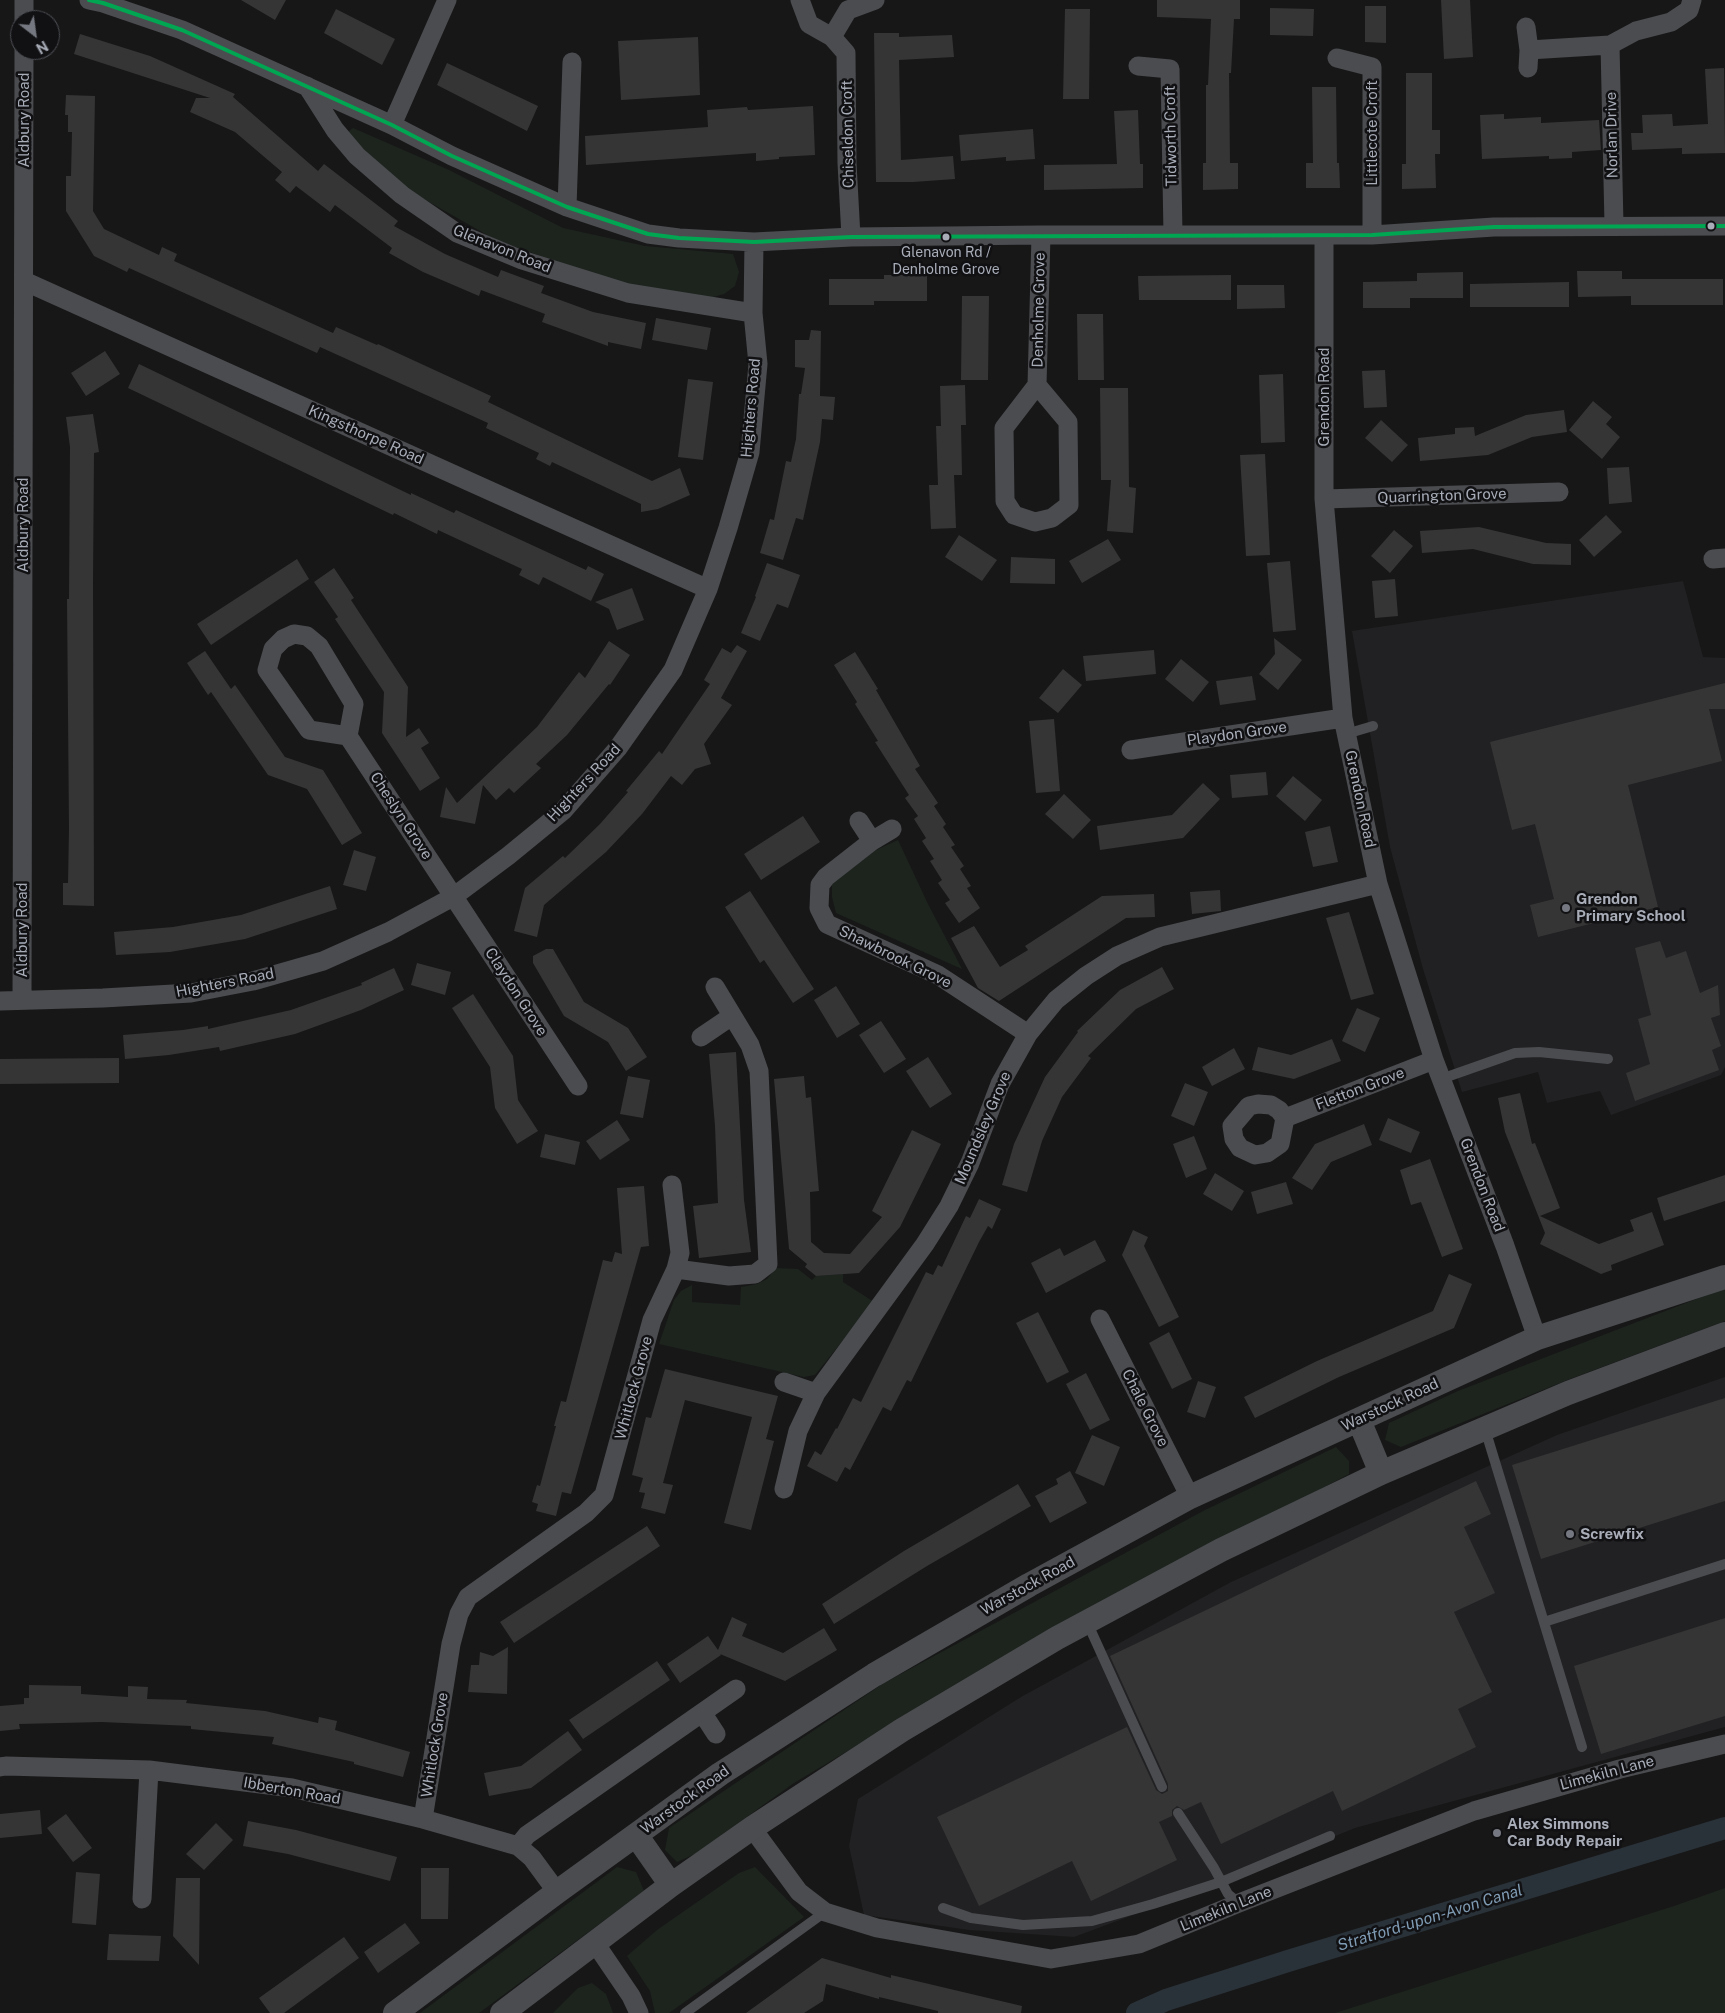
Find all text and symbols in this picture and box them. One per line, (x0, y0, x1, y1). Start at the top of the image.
north arrow (10, 10, 60, 60)
text: N (33, 37, 51, 57)
street label: Aldbury Road (15, 73, 33, 167)
street label: Chiseldon Croft (838, 80, 858, 188)
street label: Littlecote Croft (1363, 80, 1381, 186)
street label: Tidworth Croft (1161, 85, 1181, 187)
street label: Norlan Drive (1602, 92, 1622, 178)
street label: Glenavon Road (450, 221, 554, 277)
unlabelled marker (1706, 221, 1716, 231)
marker: Glenavon Rd / Denholme Grove (941, 232, 951, 242)
place label: Glenavon Rd / Denholme Grove (892, 245, 1000, 278)
street label: Denholme Grove (1029, 252, 1049, 368)
street label: Grendon Road (1315, 347, 1333, 447)
street label: Highters Road (738, 358, 764, 458)
street label: Kingsthorpe Road (305, 401, 427, 469)
street label: Aldbury Road (14, 478, 32, 572)
street label: Quarrington Grove (1377, 485, 1507, 507)
street label: Playdon Grove (1186, 718, 1288, 750)
street label: Highters Road (543, 740, 625, 826)
street label: Grendon Road (1341, 749, 1379, 849)
street label: Cheslyn Grove (366, 769, 436, 863)
street label: Aldbury Road (13, 883, 31, 977)
place label: Grendon Primary School (1576, 890, 1686, 925)
marker: Grendon Primary School (1560, 902, 1572, 914)
street label: Shawbrook Grove (836, 922, 954, 992)
street label: Claydon Grove (481, 945, 551, 1039)
street label: Highters Road (174, 965, 276, 1001)
street label: Fletton Grove (1313, 1064, 1407, 1114)
street label: Moundsley Grove (951, 1069, 1015, 1187)
street label: Grendon Road (1456, 1135, 1508, 1235)
street label: Whitlock Grove (612, 1334, 656, 1442)
street label: Chale Grove (1118, 1366, 1172, 1450)
street label: Warstock Road (1339, 1375, 1441, 1435)
place label: Screwfix (1580, 1525, 1644, 1543)
marker: Screwfix (1564, 1528, 1576, 1540)
street label: Warstock Road (978, 1553, 1078, 1619)
street label: Whitlock Grove (418, 1691, 452, 1799)
street label: Limekiln Lane (1558, 1752, 1656, 1794)
street label: Warstock Road (637, 1762, 733, 1838)
street label: Ibberton Road (242, 1774, 342, 1808)
place label: Alex Simmons Car Body Repair (1507, 1815, 1622, 1850)
marker: Alex Simmons Car Body Repair (1491, 1827, 1503, 1839)
water label: Stratford-upon-Avon Canal (1335, 1881, 1525, 1955)
street label: Limekiln Lane (1178, 1883, 1274, 1935)

